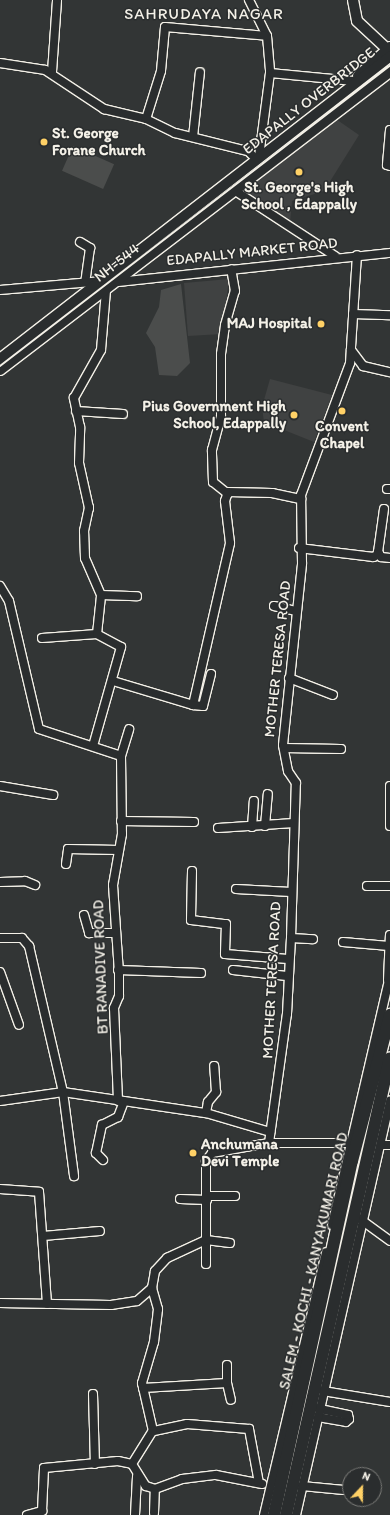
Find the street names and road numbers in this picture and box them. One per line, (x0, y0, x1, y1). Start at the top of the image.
street label: EDAPALLY OVERBRIDGE (239, 44, 379, 158)
street label: EDAPALLY MARKET ROAD (165, 234, 339, 270)
street label: NH-544 (91, 240, 143, 286)
street label: MOTHER TERESA ROAD (261, 580, 295, 738)
street label: BT RANADIVE ROAD (90, 899, 112, 1035)
street label: MOTHER TERESA ROAD (259, 901, 285, 1059)
street label: SALEM - KOCHI - KANYAKUMARI ROAD (276, 1132, 352, 1390)

